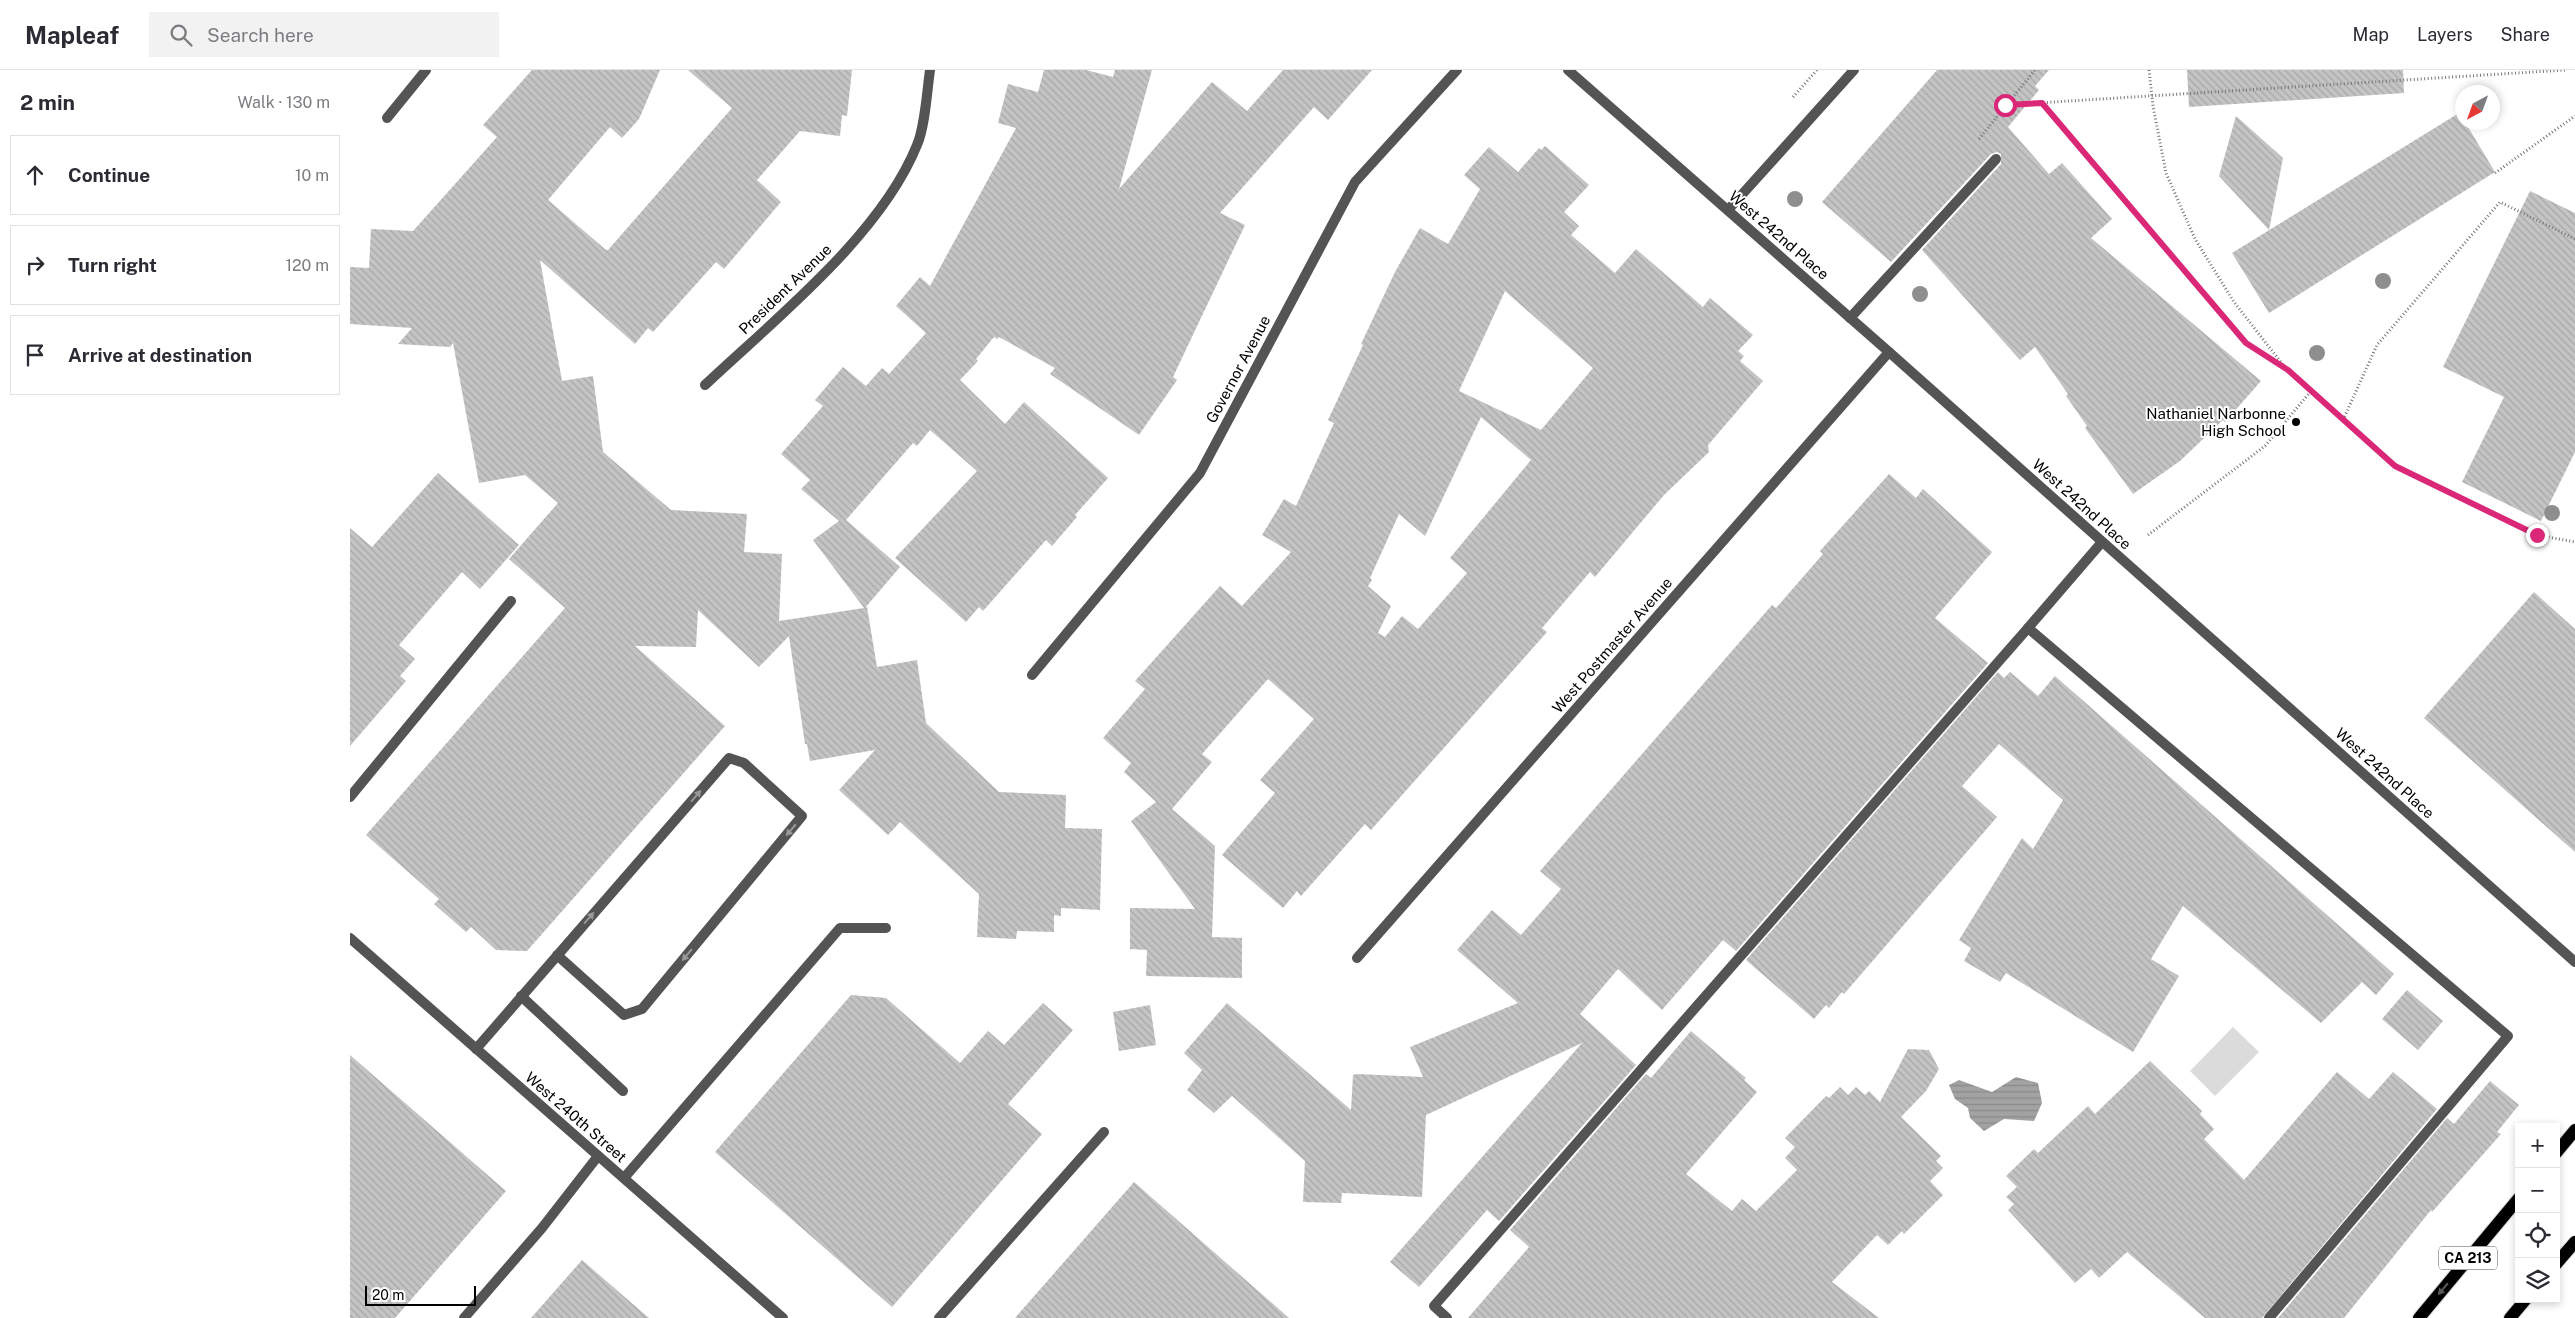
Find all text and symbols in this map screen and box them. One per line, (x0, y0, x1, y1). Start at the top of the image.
search box (149, 12, 499, 57)
text: Mapleaf (25, 21, 119, 49)
icon: search (167, 21, 195, 49)
text: Search here (207, 24, 314, 46)
text: Map (2353, 24, 2389, 45)
text: Layers (2417, 24, 2473, 45)
text: Share (2501, 24, 2550, 45)
north arrow (2455, 85, 2500, 130)
text: 2 min (20, 90, 75, 115)
text: Walk · 130 m (237, 93, 330, 112)
route start (1994, 94, 2017, 117)
icon: ahead (21, 161, 49, 189)
text: Continue (68, 164, 150, 186)
text: 10 m (295, 166, 329, 185)
street label: West 242nd Place (1726, 187, 1832, 283)
street label: President Avenue (735, 241, 835, 337)
icon: right (21, 251, 49, 279)
text: Turn right (68, 254, 157, 276)
text: 120 m (285, 256, 329, 275)
street label: Governor Avenue (1202, 312, 1274, 426)
icon: arrive (21, 341, 49, 369)
text: Arrive at destination (68, 344, 252, 366)
place label: Nathaniel Narbonne High School (2146, 405, 2286, 439)
marker: Nathaniel Narbonne High School (2290, 416, 2302, 428)
street label: West 242nd Place (2029, 455, 2135, 553)
route end (2526, 524, 2549, 547)
street label: West Postmaster Avenue (1549, 574, 1675, 716)
street label: West 242nd Place (2332, 724, 2438, 822)
one-way arrow (690, 790, 702, 802)
one-way arrow (785, 823, 796, 836)
one-way arrow (583, 912, 594, 924)
one-way arrow (681, 948, 692, 961)
street label: West 240th Street (522, 1068, 630, 1166)
map controls (2515, 1123, 2560, 1303)
button: + (2515, 1123, 2560, 1168)
button: − (2515, 1168, 2560, 1213)
button: locate (2515, 1213, 2560, 1258)
road number: CA 213 (2439, 1246, 2497, 1270)
button: layers (2515, 1258, 2560, 1303)
one-way arrow (2437, 1282, 2448, 1295)
scale bar (365, 1283, 476, 1306)
text: 20 m (372, 1287, 404, 1303)

